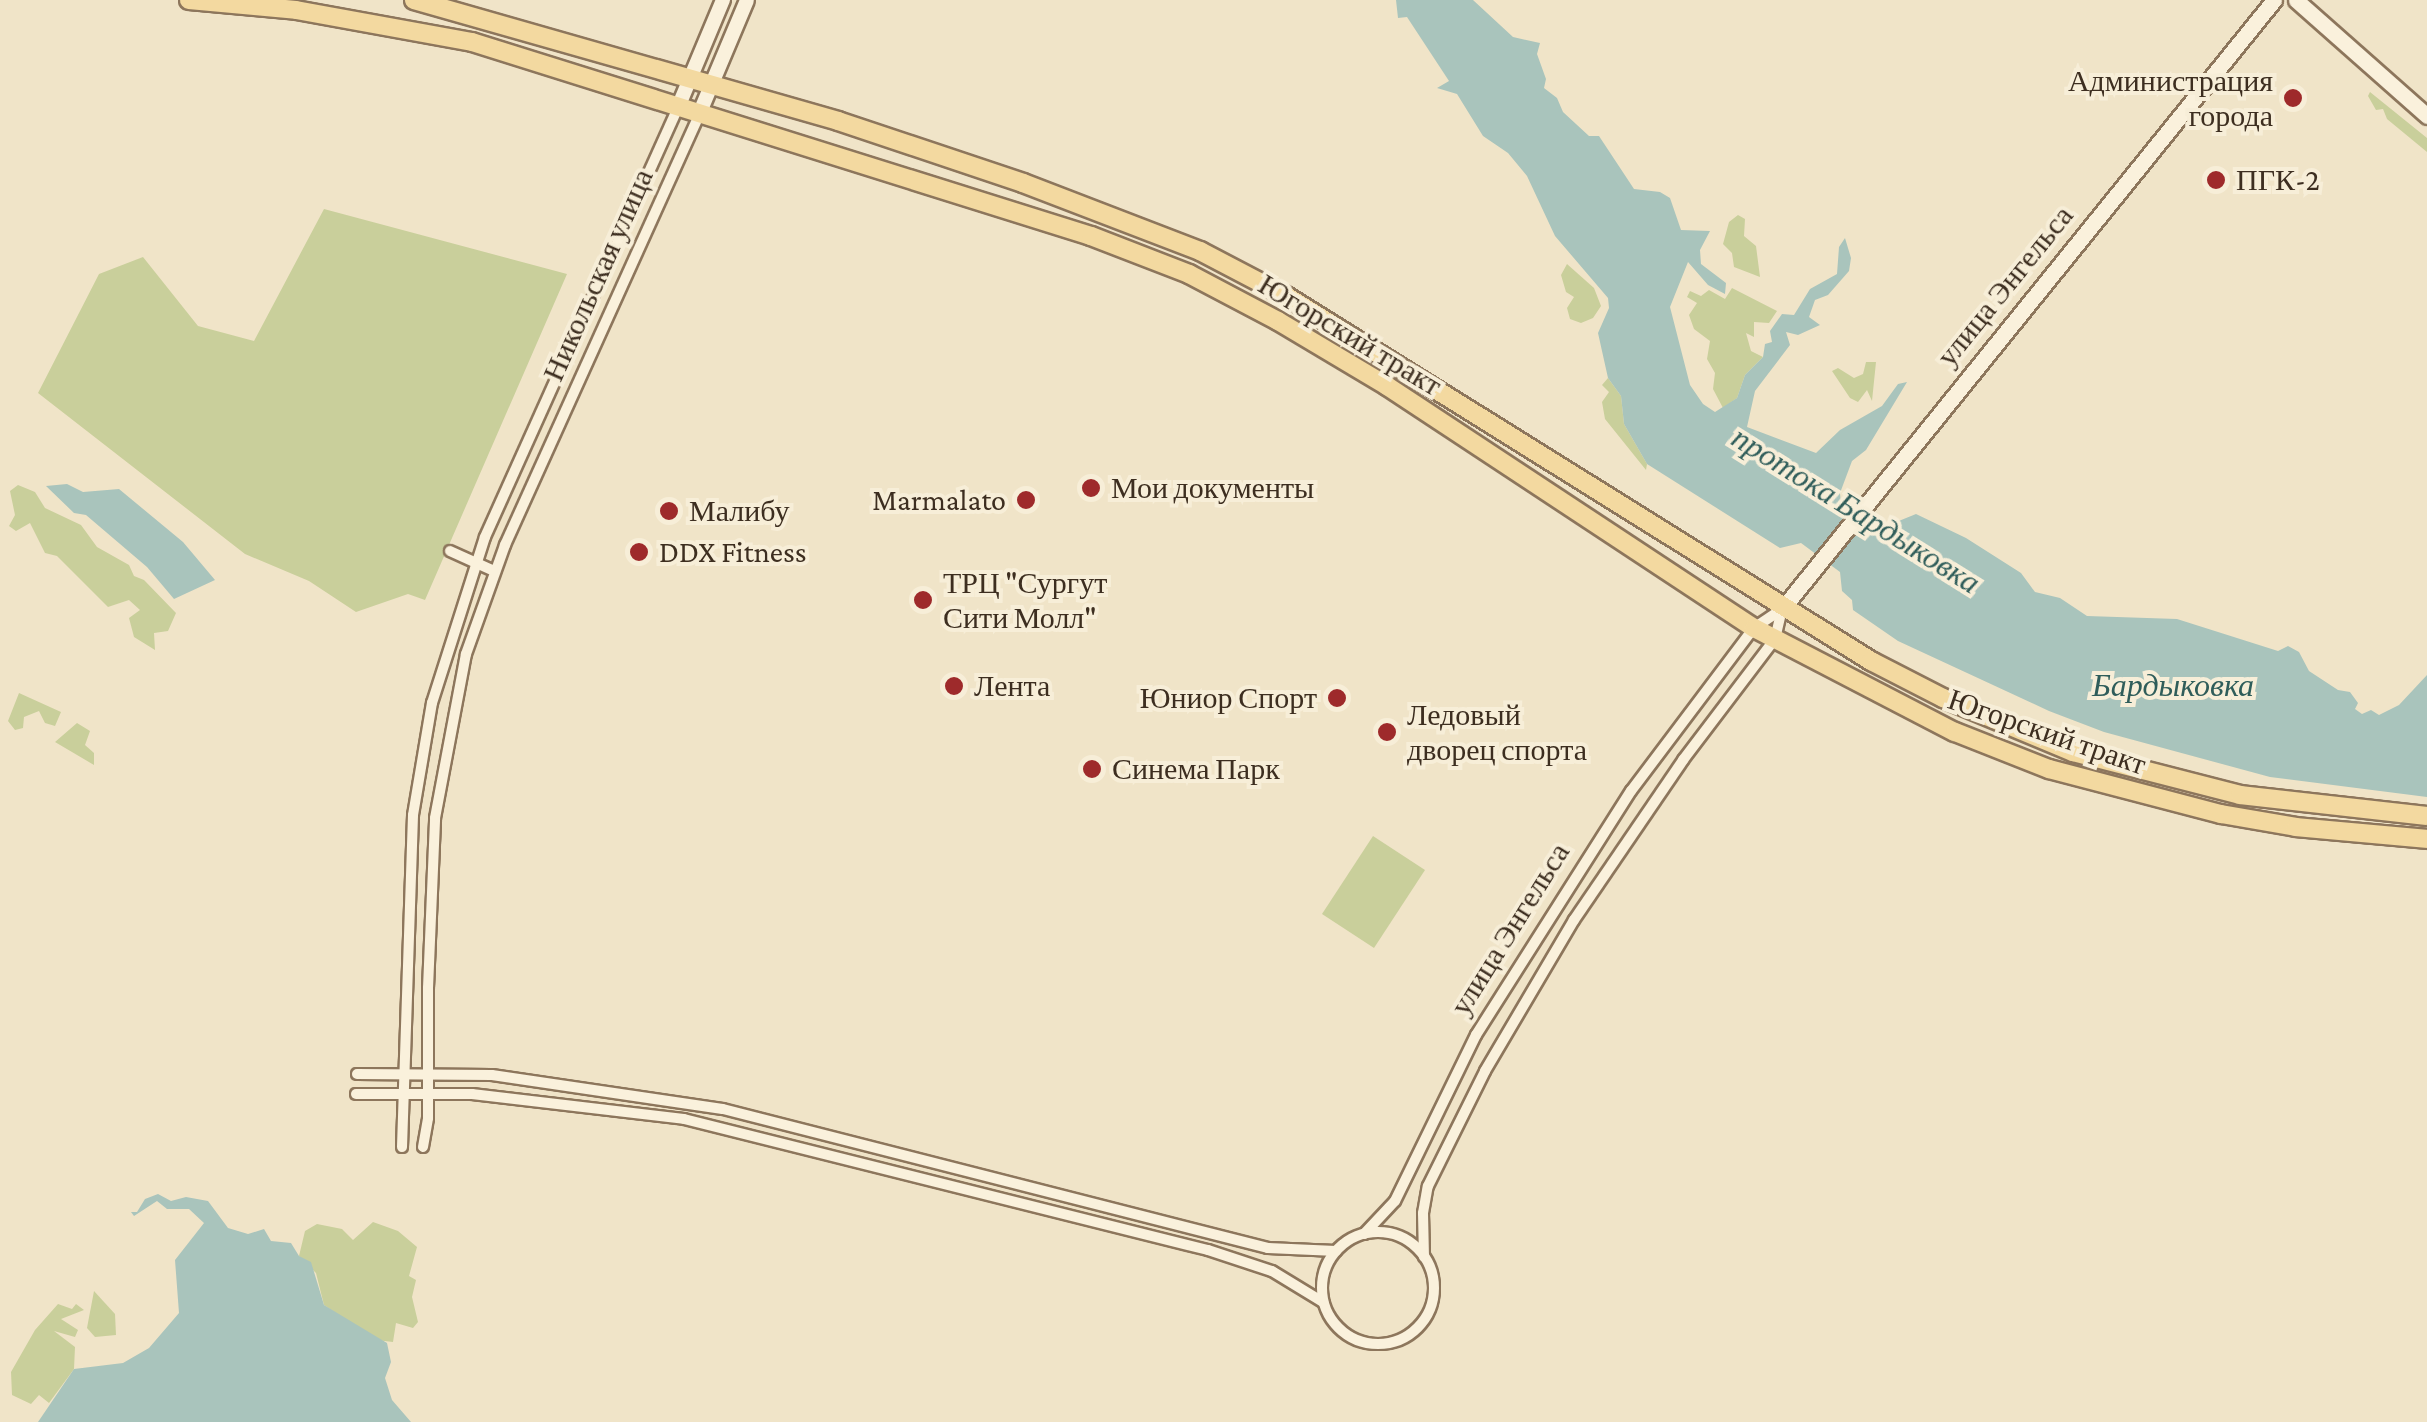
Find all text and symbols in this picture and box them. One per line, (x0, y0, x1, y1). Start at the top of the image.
place label: Администрация города (2068, 63, 2273, 134)
marker: Администрация города (2282, 87, 2304, 109)
place label: ПГК-2 (2236, 162, 2320, 198)
street label: Никольская улица (535, 163, 661, 387)
marker: ПГК-2 (2205, 169, 2227, 191)
street label: улица Энгельса (1929, 198, 2081, 374)
street label: Югорский тракт (1252, 266, 1448, 404)
water label: протока Бардыковка (1725, 418, 1987, 602)
place label: Мои документы (1111, 470, 1314, 506)
marker: Мои документы (1080, 477, 1102, 499)
place label: Marmalato (872, 482, 1006, 518)
marker: Marmalato (1015, 489, 1037, 511)
place label: Малибу (689, 493, 789, 529)
marker: Малибу (658, 500, 680, 522)
place label: DDX Fitness (659, 534, 806, 570)
marker: DDX Fitness (628, 541, 650, 563)
place label: ТРЦ "Сургут Сити Молл" (943, 565, 1107, 636)
marker: ТРЦ "Сургут Сити Молл" (912, 589, 934, 611)
water label: Бардыковка (2092, 666, 2254, 704)
place label: Лента (974, 668, 1050, 704)
marker: Лента (943, 675, 965, 697)
place label: Юниор Спорт (1140, 680, 1317, 716)
street label: Югорский тракт (1943, 681, 2151, 783)
marker: Юниор Спорт (1326, 687, 1348, 709)
place label: Ледовый дворец спорта (1407, 697, 1587, 768)
marker: Ледовый дворец спорта (1376, 721, 1398, 743)
place label: Синема Парк (1112, 751, 1280, 787)
marker: Синема Парк (1081, 758, 1103, 780)
street label: улица Энгельса (1443, 836, 1577, 1022)

